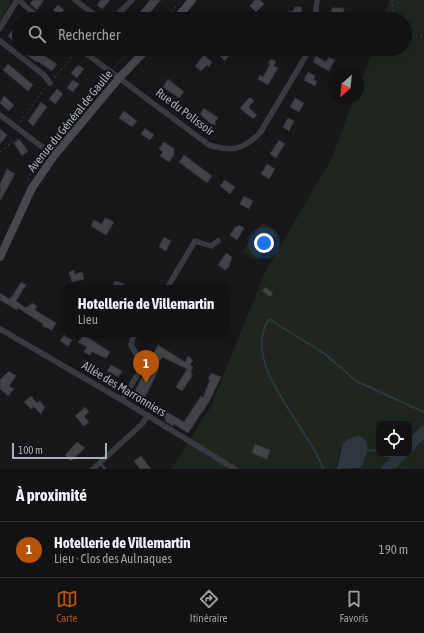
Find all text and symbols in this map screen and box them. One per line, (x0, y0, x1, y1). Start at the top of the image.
search box (12, 12, 412, 56)
icon: search (26, 23, 48, 45)
text: Rechercher (58, 26, 120, 43)
street label: Avenue du Général de Gaulle (25, 67, 115, 175)
north arrow (328, 68, 364, 104)
street label: Rue du Polissoir (153, 85, 217, 139)
your location (254, 233, 274, 253)
popup (63, 285, 229, 337)
text: Hotellerie de Villemartin (78, 295, 214, 312)
text: Lieu (78, 312, 98, 327)
pin: 1 (133, 350, 159, 383)
street label: Allée des Marronniers (79, 358, 169, 420)
map controls (376, 421, 412, 457)
button: locate (376, 421, 412, 457)
scale bar (12, 441, 107, 460)
text: 100 m (18, 444, 43, 456)
text: À proximité (16, 485, 87, 505)
text: Hotellerie de Villemartin (54, 534, 191, 551)
text: 1 (26, 542, 32, 557)
text: 190 m (379, 542, 408, 557)
text: Lieu · Clos des Aulnaques (54, 551, 172, 566)
tab: Carte (56, 588, 78, 624)
tab: Itinéraire (190, 588, 228, 624)
tab: Favoris (339, 588, 368, 624)

